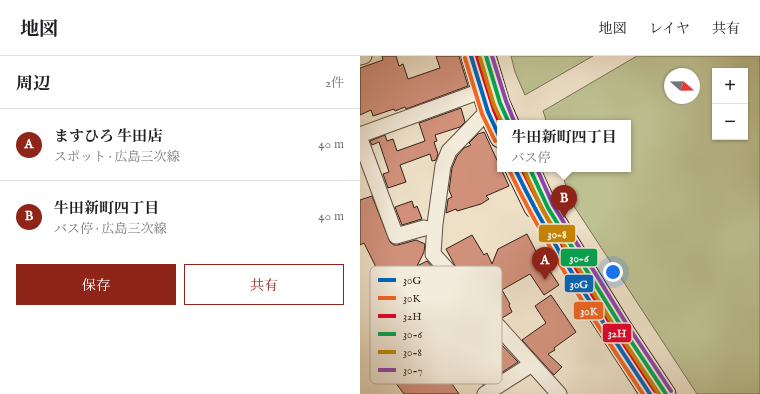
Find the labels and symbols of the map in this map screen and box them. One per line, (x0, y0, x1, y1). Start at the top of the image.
north arrow (664, 68, 700, 104)
pin: B (551, 185, 577, 218)
line badge: 30-8 (538, 224, 576, 243)
text: 30-8 (548, 228, 566, 242)
pin: A (532, 247, 558, 280)
line badge: 30-6 (560, 248, 598, 267)
text: 30-6 (569, 252, 590, 266)
your location (603, 262, 623, 282)
legend (370, 266, 502, 384)
text: 30G (403, 274, 422, 288)
line badge: 30G (564, 274, 594, 293)
text: 30G (570, 278, 588, 292)
text: 30K (403, 292, 422, 306)
line badge: 30K (573, 301, 604, 320)
text: 30K (580, 305, 599, 319)
text: 32H (403, 310, 422, 324)
line badge: 32H (602, 323, 632, 343)
text: 32H (608, 327, 627, 341)
text: 30-6 (403, 328, 423, 342)
text: 30-8 (403, 346, 422, 360)
text: 30-7 (403, 364, 423, 378)

